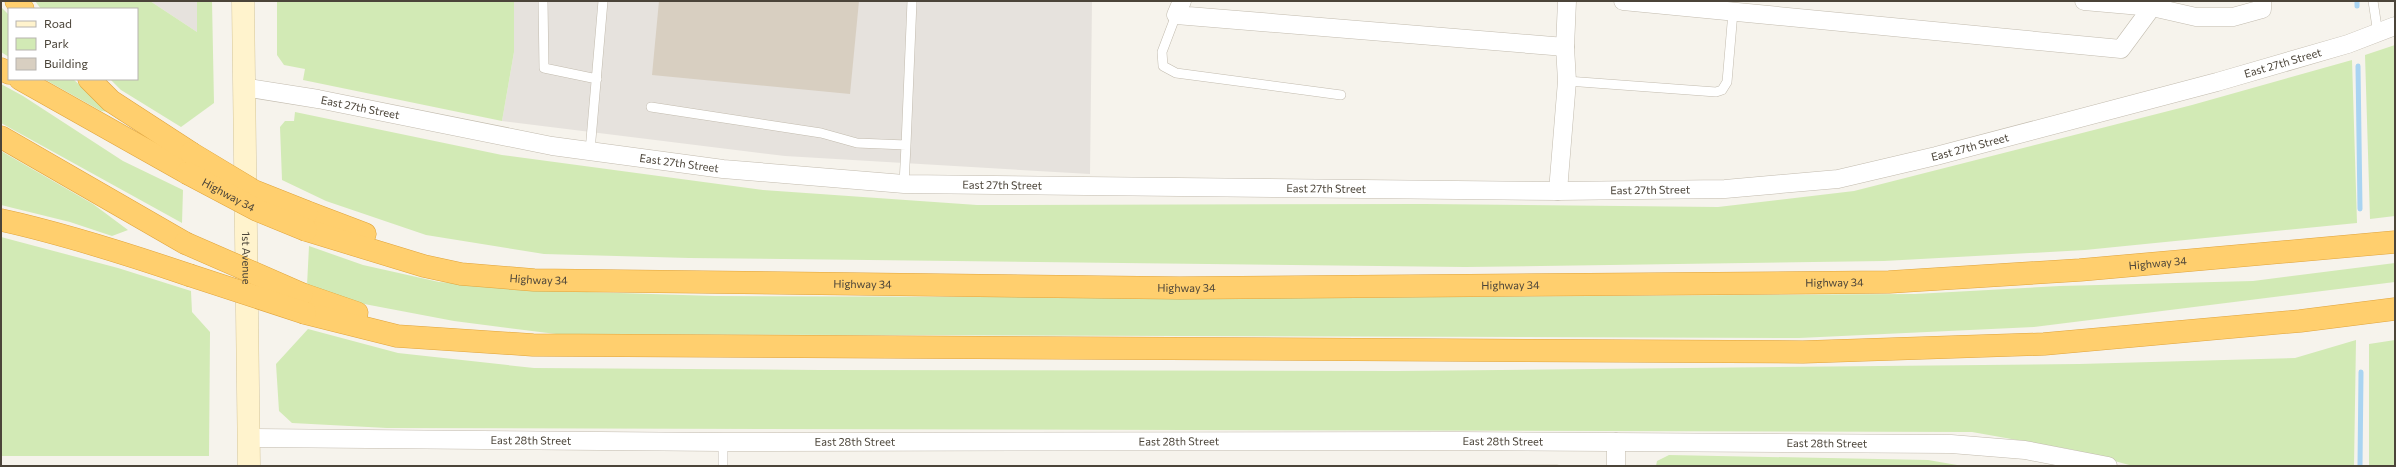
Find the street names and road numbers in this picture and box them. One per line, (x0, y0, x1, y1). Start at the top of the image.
street label: East 27th Street (2242, 45, 2323, 80)
street label: East 27th Street (320, 93, 401, 121)
street label: East 27th Street (1930, 130, 2011, 163)
street label: East 27th Street (639, 151, 720, 174)
street label: Highway 34 (200, 175, 258, 214)
street label: East 27th Street (962, 178, 1043, 191)
street label: East 27th Street (1286, 181, 1367, 195)
street label: East 27th Street (1610, 182, 1691, 196)
street label: 1st Avenue (240, 231, 254, 285)
street label: Highway 34 (2128, 253, 2188, 272)
street label: Highway 34 (509, 271, 568, 286)
street label: Highway 34 (1805, 275, 1864, 289)
street label: Highway 34 (833, 277, 892, 290)
street label: Highway 34 (1481, 278, 1540, 291)
street label: Highway 34 (1157, 281, 1216, 294)
street label: East 28th Street (491, 433, 572, 447)
street label: East 28th Street (1139, 434, 1220, 447)
street label: East 28th Street (1463, 434, 1544, 448)
street label: East 28th Street (815, 435, 896, 448)
street label: East 28th Street (1787, 436, 1868, 449)

